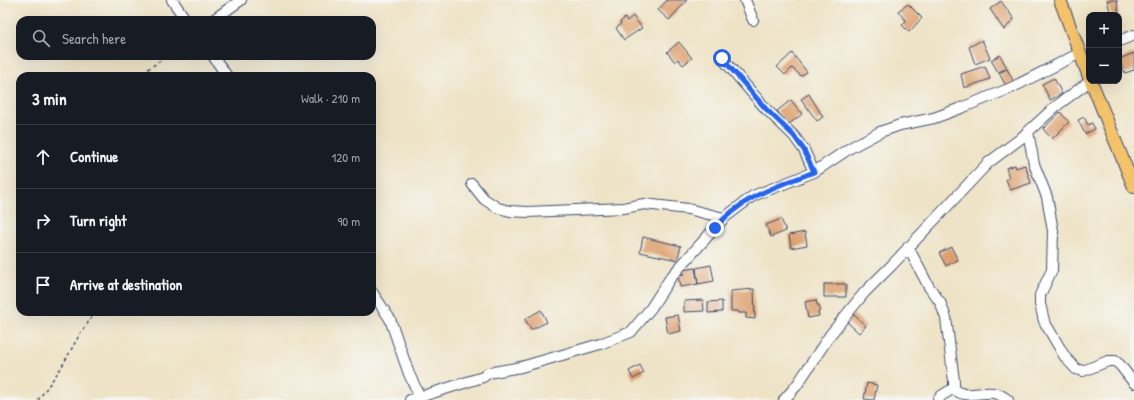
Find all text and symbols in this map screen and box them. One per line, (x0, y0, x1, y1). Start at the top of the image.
map controls (1086, 12, 1122, 84)
button: + (1086, 12, 1122, 48)
search box (16, 16, 376, 60)
icon: search (30, 27, 52, 49)
text: Search here (62, 28, 126, 49)
button: − (1086, 48, 1122, 84)
route start (713, 49, 731, 67)
text: 3 min (32, 87, 67, 110)
text: Walk · 210 m (301, 89, 360, 107)
icon: ahead (32, 146, 54, 168)
text: Continue (70, 146, 118, 167)
text: 120 m (332, 148, 360, 166)
icon: right (32, 210, 54, 232)
text: Turn right (70, 210, 126, 231)
text: 90 m (338, 212, 360, 230)
route end (706, 219, 724, 237)
icon: arrive (32, 274, 54, 296)
text: Arrive at destination (70, 274, 182, 295)

